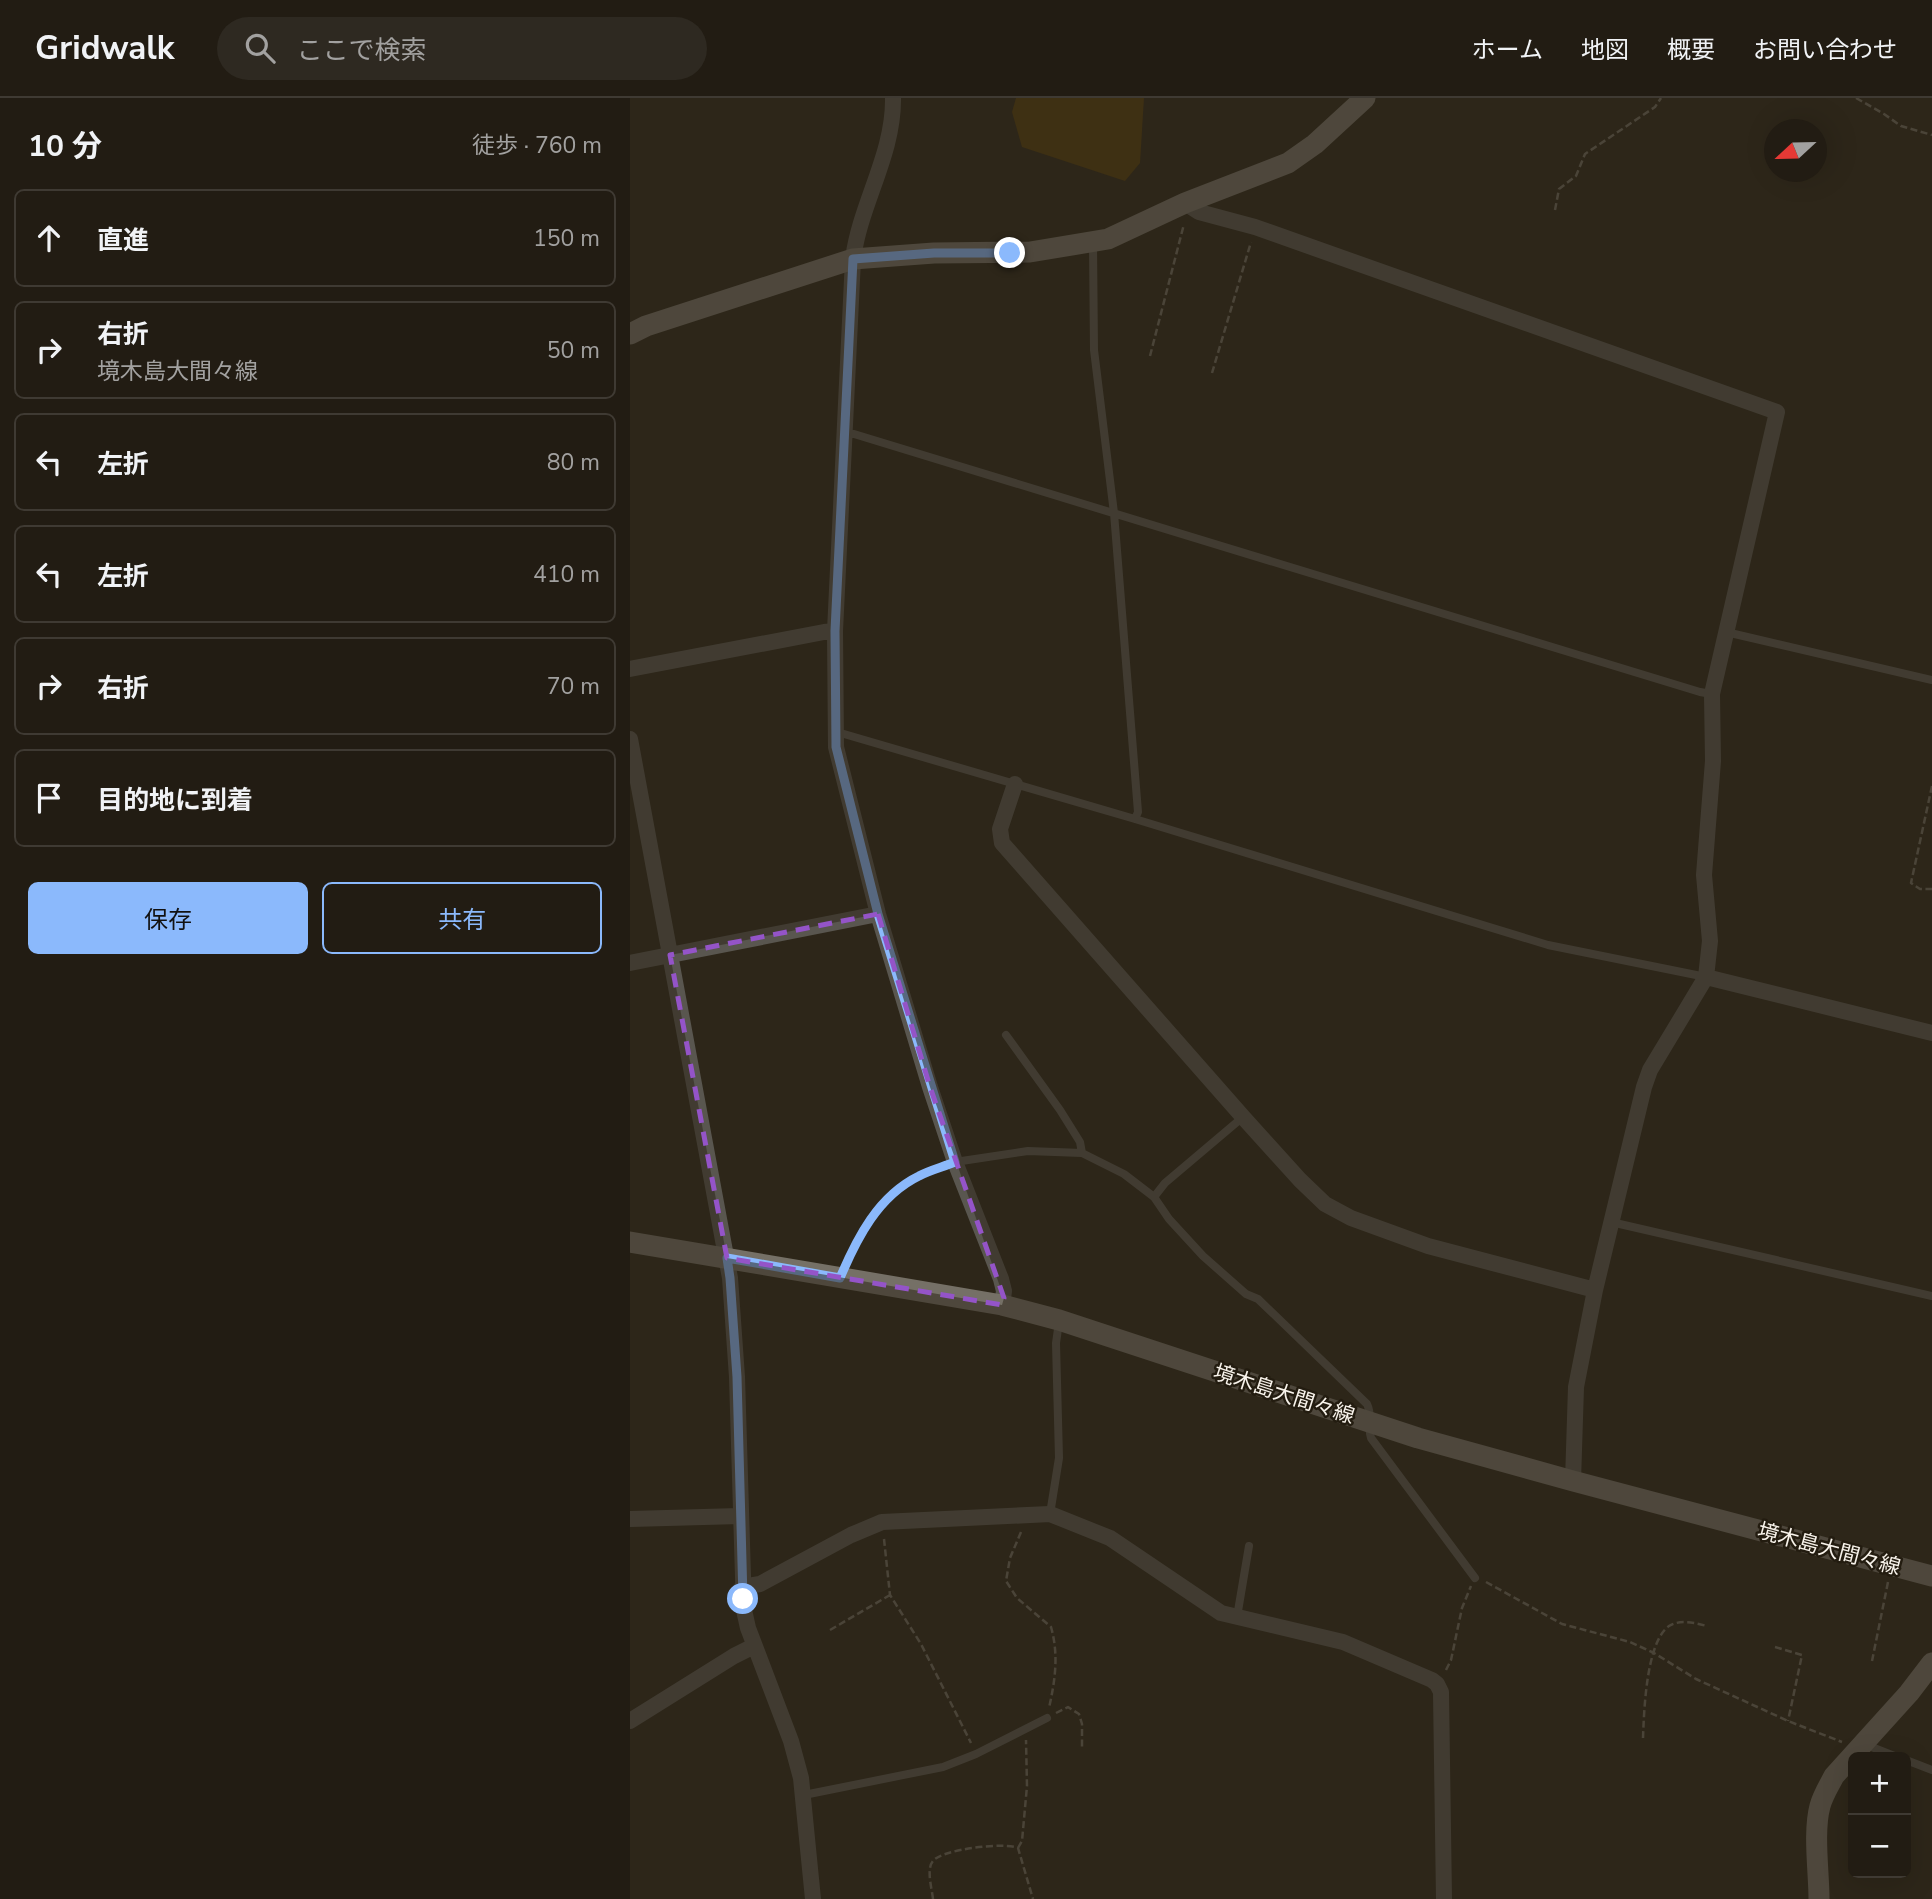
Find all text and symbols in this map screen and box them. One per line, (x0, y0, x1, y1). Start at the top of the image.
search box (217, 17, 707, 80)
text: Gridwalk (35, 26, 175, 71)
icon: search (241, 29, 279, 67)
text: ここで検索 (297, 33, 427, 68)
text: ホーム (1472, 34, 1543, 66)
text: 地図 (1581, 34, 1629, 66)
text: 概要 (1667, 34, 1715, 66)
text: お問い合わせ (1753, 34, 1897, 66)
north arrow (1764, 119, 1827, 182)
text: 10 分 (28, 126, 102, 167)
text: 徒歩 · 760 m (472, 130, 602, 161)
icon: ahead (30, 219, 68, 257)
text: 直進 (97, 223, 149, 258)
text: 150 m (533, 223, 600, 254)
route end (994, 237, 1025, 268)
text: 右折 (97, 317, 149, 352)
icon: right (30, 331, 68, 369)
text: 50 m (547, 335, 600, 366)
text: 境木島大間々線 (97, 356, 258, 387)
icon: left (30, 443, 68, 481)
text: 左折 (97, 447, 149, 482)
text: 80 m (547, 447, 600, 478)
icon: left (30, 555, 68, 593)
text: 左折 (97, 559, 149, 594)
text: 410 m (533, 559, 600, 590)
icon: right (30, 667, 68, 705)
text: 右折 (97, 671, 149, 706)
text: 70 m (547, 671, 600, 702)
icon: arrive (30, 779, 68, 817)
text: 目的地に到着 (97, 783, 253, 818)
button: 保存 (28, 882, 308, 954)
button: 共有 (322, 882, 602, 954)
street label: 境木島大間々線 (1210, 1358, 1358, 1430)
street label: 境木島大間々線 (1754, 1516, 1904, 1582)
route start (727, 1583, 758, 1614)
map controls (1848, 1752, 1911, 1878)
button: + (1848, 1752, 1911, 1815)
button: − (1848, 1815, 1911, 1878)

